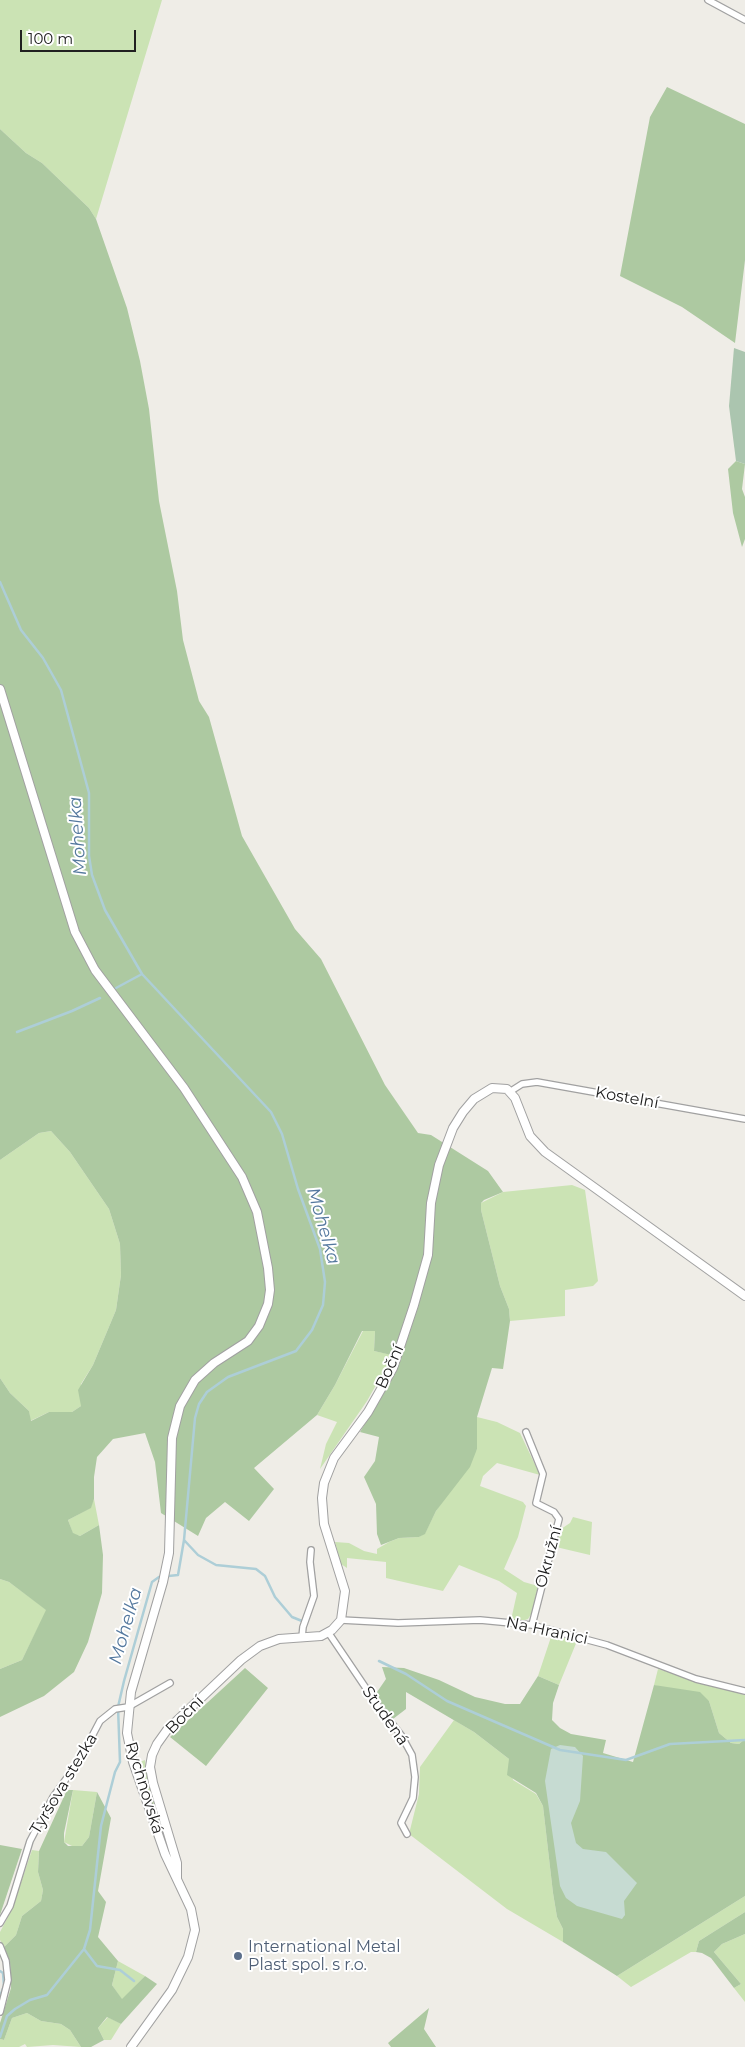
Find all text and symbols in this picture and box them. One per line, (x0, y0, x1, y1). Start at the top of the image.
scale bar (22, 20, 139, 52)
text: 100 m (28, 29, 73, 48)
water label: Mohelka (64, 796, 92, 876)
street label: Kostelní (594, 1083, 660, 1113)
water label: Mohelka (302, 1185, 344, 1267)
street label: Boční (372, 1342, 408, 1392)
street label: Okružní (532, 1524, 566, 1590)
water label: Mohelka (105, 1585, 147, 1667)
street label: Na Hranici (504, 1613, 590, 1649)
street label: Studená (358, 1683, 412, 1749)
street label: Boční (162, 1692, 208, 1738)
street label: Tyršova stezka (26, 1730, 102, 1838)
street label: Rychnovská (121, 1740, 167, 1836)
place label: International Metal Plast spol. s r.o. (248, 1937, 401, 1975)
marker: International Metal Plast spol. s r.o. (232, 1950, 244, 1962)

